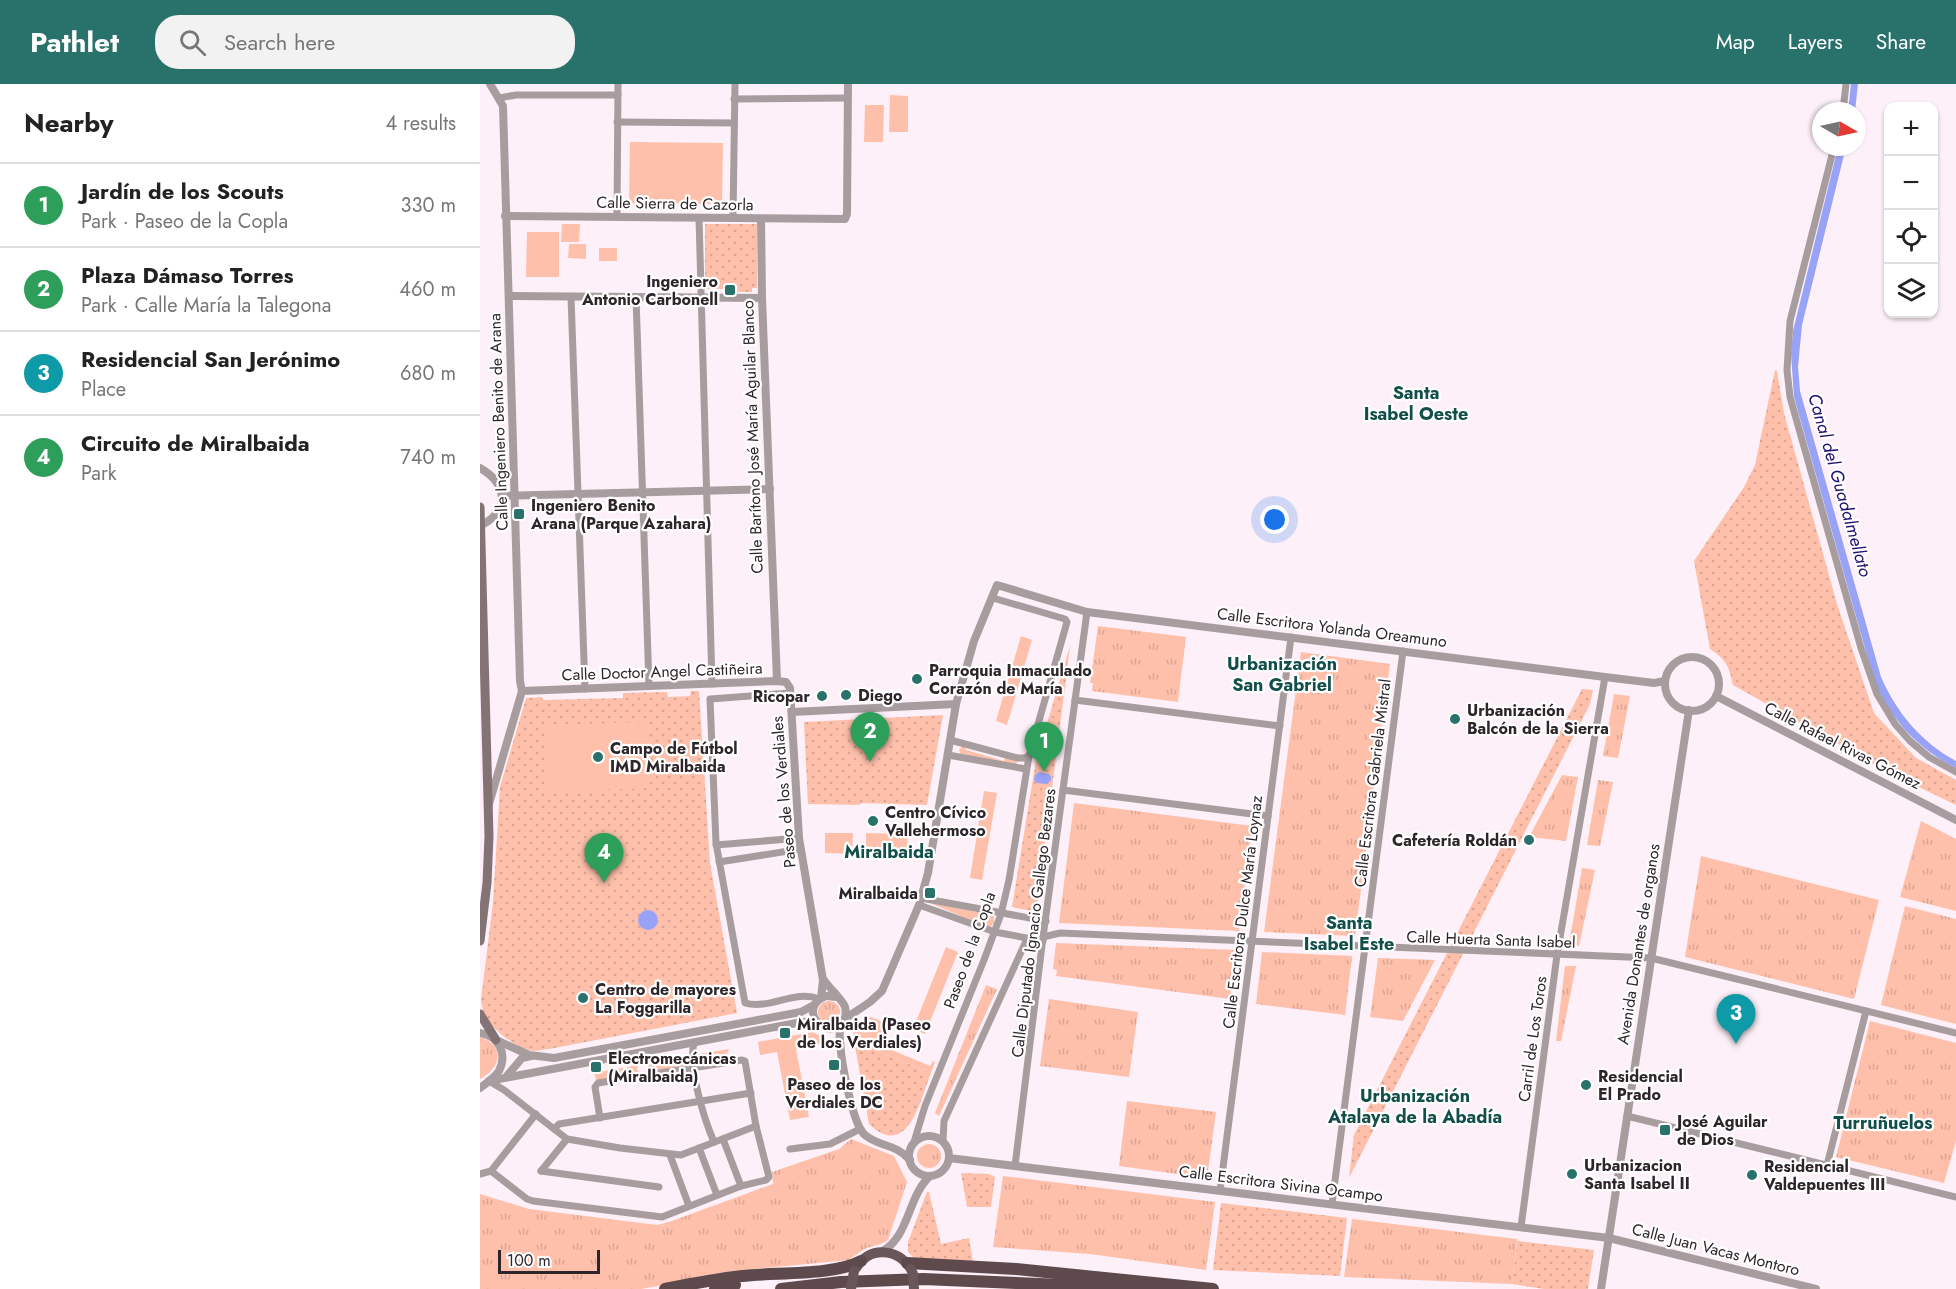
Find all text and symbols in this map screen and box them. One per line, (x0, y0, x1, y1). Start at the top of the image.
search box (155, 15, 575, 69)
text: Pathlet (30, 22, 119, 63)
icon: search (176, 26, 209, 59)
text: Search here (224, 26, 335, 58)
text: Map (1716, 27, 1755, 57)
text: Layers (1788, 27, 1843, 57)
text: Share (1876, 27, 1926, 57)
north arrow (1812, 102, 1866, 156)
map controls (1884, 102, 1938, 318)
button: + (1884, 102, 1938, 156)
text: Nearby (24, 104, 113, 142)
text: 4 results (385, 109, 456, 138)
button: − (1884, 156, 1938, 210)
text: Jardín de los Scouts (81, 175, 284, 207)
text: 1 (38, 191, 49, 220)
text: 330 m (401, 191, 456, 220)
street label: Calle Sierra de Cazorla (596, 191, 754, 216)
text: Park · Paseo de la Copla (81, 207, 288, 236)
button: locate (1884, 210, 1938, 264)
text: Plaza Dámaso Torres (81, 259, 294, 291)
button: layers (1884, 264, 1938, 318)
place label: Ingeniero Antonio Carbonell (581, 270, 718, 311)
text: 2 (37, 275, 50, 304)
text: 460 m (399, 275, 456, 304)
marker: Ingeniero Antonio Carbonell (723, 283, 737, 297)
text: Park · Calle María la Talegona (81, 291, 331, 320)
street label: Calle Barítono José María Aguilar Blanco (736, 300, 769, 574)
street label: Calle Ingeniero Benito de Arana (483, 313, 514, 531)
text: Residencial San Jerónimo (81, 343, 340, 375)
text: 3 (37, 359, 50, 388)
text: 680 m (400, 359, 456, 388)
text: Place (81, 375, 126, 404)
district label: Santa Isabel Oeste (1364, 380, 1468, 427)
water label: Canal del Guadalmellato (1801, 390, 1879, 580)
text: Circuito de Miralbaida (81, 427, 310, 459)
text: 4 (37, 443, 50, 472)
text: 740 m (400, 443, 456, 472)
text: Park (81, 459, 117, 488)
place label: Ingeniero Benito Arana (Parque Azahara) (530, 494, 711, 535)
your location (1260, 505, 1289, 534)
marker: Ingeniero Benito Arana (Parque Azahara) (512, 507, 526, 521)
street label: Calle Escritora Yolanda Oreamuno (1216, 602, 1448, 653)
district label: Urbanización San Gabriel (1227, 651, 1337, 698)
street label: Calle Doctor Angel Castiñeira (561, 656, 763, 687)
place label: Parroquia Inmaculado Corazón de María (929, 659, 1092, 700)
marker: Parroquia Inmaculado Corazón de María (910, 672, 924, 686)
street label: Calle Escritora Gabriela Mistral (1348, 678, 1397, 889)
place label: Diego (858, 684, 903, 707)
place label: Ricopar (753, 685, 810, 708)
marker: Diego (839, 688, 853, 702)
marker: Ricopar (815, 689, 829, 703)
street label: Calle Rafael Rivas Gómez (1761, 696, 1926, 795)
place label: Urbanización Balcón de la Sierra (1467, 699, 1609, 740)
pin: 2 (850, 712, 890, 762)
marker: Urbanización Balcón de la Sierra (1448, 712, 1462, 726)
street label: Paseo de los Verdiales (765, 715, 802, 869)
pin: 1 (1024, 722, 1064, 772)
place label: Campo de Fútbol IMD Miralbaida (610, 737, 738, 778)
marker: Campo de Fútbol IMD Miralbaida (591, 750, 605, 764)
street label: Calle Diputado Ignacio Gallego Bezares (1006, 787, 1061, 1059)
street label: Calle Escritora Dulce María Loynaz (1217, 794, 1268, 1030)
place label: Centro Cívico Vallehermoso (884, 801, 986, 842)
marker: Centro Cívico Vallehermoso (866, 814, 880, 828)
place label: Cafetería Roldán (1392, 829, 1517, 852)
marker: Cafetería Roldán (1522, 833, 1536, 847)
pin: 4 (584, 834, 624, 883)
district label: Miralbaida (844, 839, 934, 865)
street label: Avenida Donantes de organos (1611, 842, 1666, 1046)
place label: Miralbaida (838, 882, 918, 905)
marker: Miralbaida (923, 886, 937, 900)
street label: Paseo de la Copla (938, 889, 1001, 1012)
district label: Santa Isabel Este (1304, 910, 1394, 957)
street label: Calle Huerta Santa Isabel (1406, 925, 1576, 954)
street label: Carril de Los Toros (1512, 975, 1553, 1103)
place label: Centro de mayores La Foggarilla (595, 978, 736, 1019)
marker: Centro de mayores La Foggarilla (576, 991, 590, 1005)
pin: 3 (1716, 994, 1756, 1044)
place label: Miralbaida (Paseo de los Verdiales) (797, 1013, 931, 1054)
marker: Miralbaida (Paseo de los Verdiales) (778, 1026, 792, 1040)
place label: Electromecánicas (Miralbaida) (608, 1047, 736, 1088)
marker: Paseo de los Verdiales DC (827, 1058, 841, 1072)
marker: Electromecánicas (Miralbaida) (589, 1060, 603, 1074)
place label: Residencial El Prado (1598, 1065, 1683, 1106)
place label: Paseo de los Verdiales DC (784, 1073, 883, 1114)
marker: Residencial El Prado (1579, 1078, 1593, 1092)
district label: Urbanización Atalaya de la Abadía (1327, 1083, 1502, 1130)
place label: José Aguilar de Dios (1674, 1110, 1768, 1151)
district label: Turruñuelos (1834, 1110, 1932, 1136)
marker: José Aguilar de Dios (1658, 1123, 1672, 1137)
place label: Urbanizacion Santa Isabel II (1584, 1154, 1690, 1195)
place label: Residencial Valdepuentes III (1763, 1155, 1885, 1196)
street label: Calle Escritora Sivina Ocampo (1178, 1160, 1385, 1207)
marker: Urbanizacion Santa Isabel II (1565, 1167, 1579, 1181)
marker: Residencial Valdepuentes III (1745, 1168, 1759, 1182)
street label: Calle Juan Vacas Montoro (1630, 1218, 1802, 1282)
scale bar (498, 1247, 600, 1274)
text: 100 m (507, 1249, 551, 1272)

